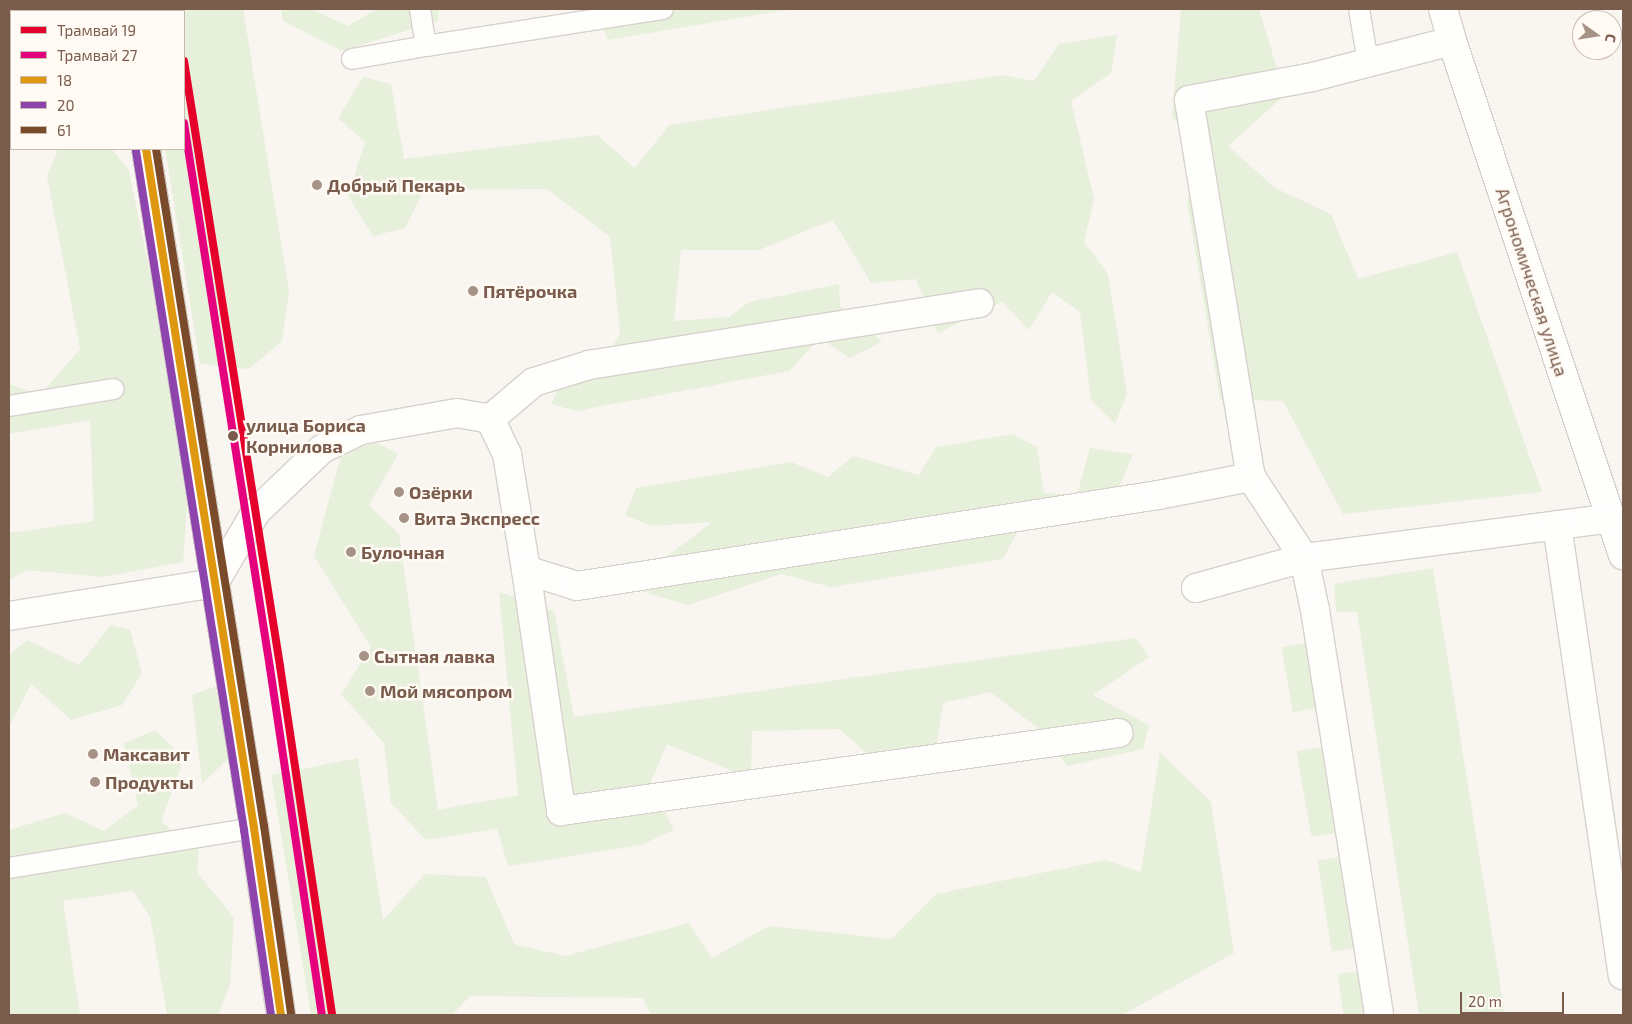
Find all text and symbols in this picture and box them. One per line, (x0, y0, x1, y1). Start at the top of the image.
legend (10, 10, 185, 150)
north arrow (1572, 10, 1622, 60)
text: Трамвай 19 (57, 21, 136, 39)
text: С (1602, 32, 1620, 44)
text: Трамвай 27 (57, 46, 138, 64)
text: 18 (57, 71, 72, 89)
text: 20 (57, 96, 74, 114)
text: 61 (57, 121, 72, 139)
place label: Добрый Пекарь (327, 174, 465, 196)
marker: Добрый Пекарь (311, 179, 323, 191)
street label: Агрономическая улица (1491, 185, 1573, 379)
place label: Пятёрочка (483, 280, 577, 302)
marker: Пятёрочка (467, 285, 479, 297)
place label: улица Бориса Корнилова (246, 415, 366, 458)
marker: улица Бориса Корнилова (224, 427, 242, 445)
place label: Озёрки (409, 481, 473, 503)
marker: Озёрки (393, 486, 405, 498)
place label: Вита Экспресс (414, 507, 540, 529)
marker: Вита Экспресс (398, 512, 410, 524)
place label: Булочная (361, 541, 445, 563)
marker: Булочная (345, 546, 357, 558)
place label: Сытная лавка (374, 645, 495, 667)
marker: Сытная лавка (358, 650, 370, 662)
place label: Мой мясопром (380, 680, 512, 702)
marker: Мой мясопром (364, 685, 376, 697)
place label: Максавит (103, 743, 190, 765)
marker: Максавит (87, 748, 99, 760)
place label: Продукты (105, 771, 193, 793)
marker: Продукты (89, 776, 101, 788)
scale bar (1462, 982, 1566, 1014)
text: 20 m (1468, 992, 1502, 1010)

